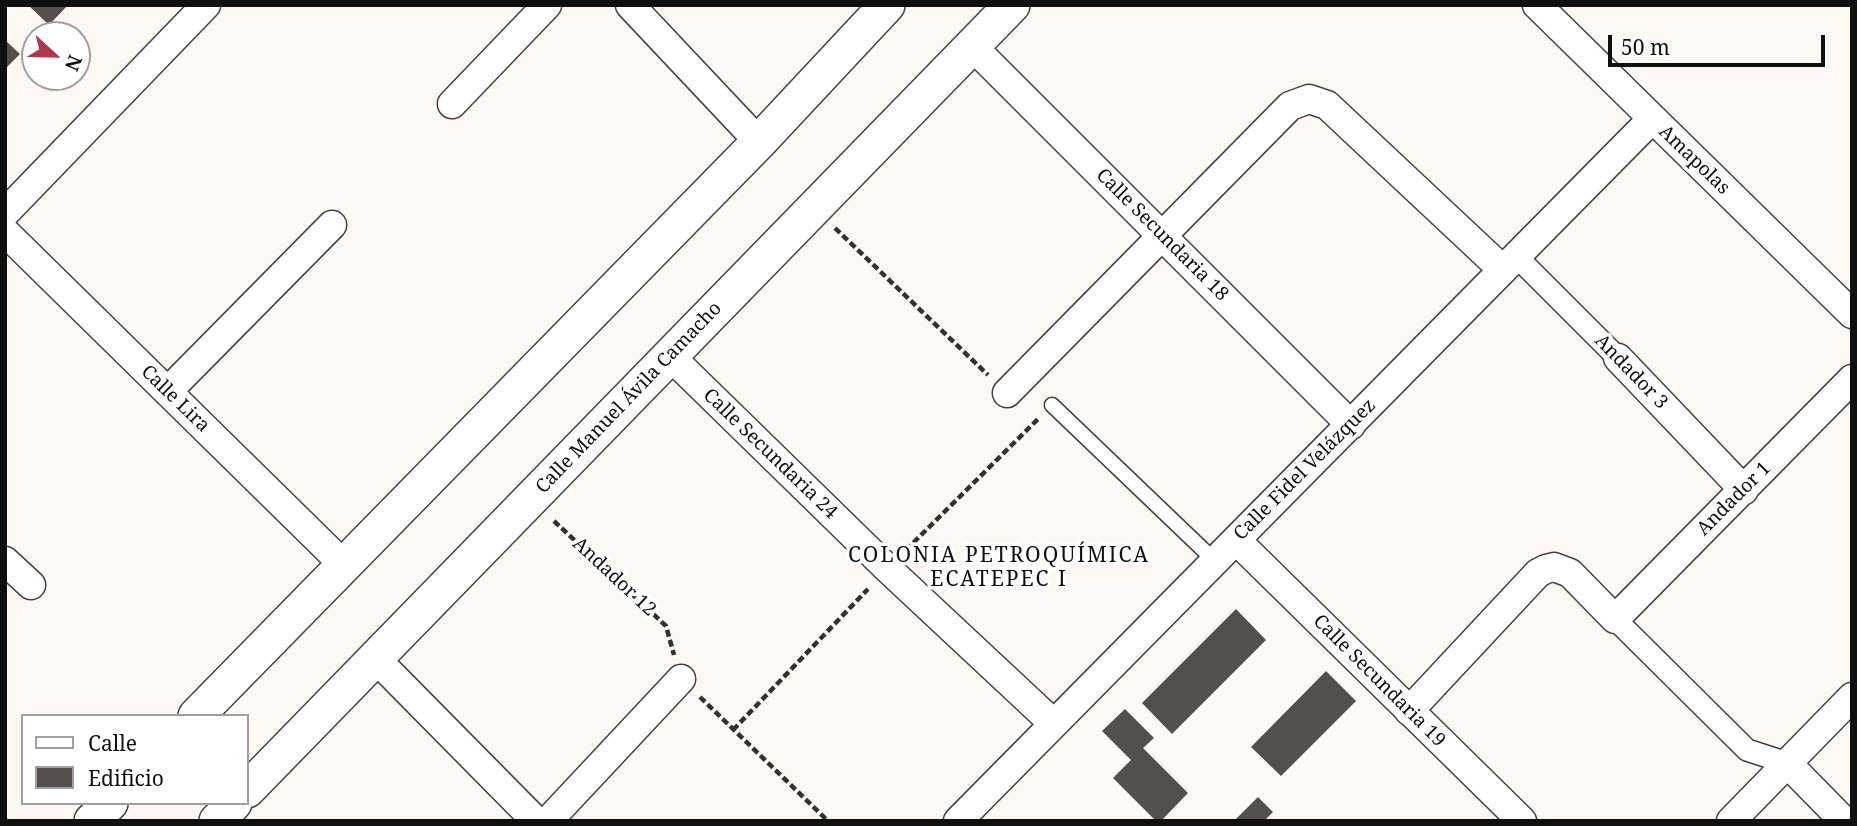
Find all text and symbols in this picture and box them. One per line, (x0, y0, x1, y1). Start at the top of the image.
north arrow (21, 21, 91, 91)
scale bar (1612, 21, 1829, 65)
text: 50 m (1621, 33, 1670, 61)
text: N (59, 51, 88, 75)
street label: Amapolas (1654, 121, 1734, 199)
street label: Calle Secundaria 18 (1091, 164, 1233, 306)
street label: Calle Manuel Ávila Camacho (531, 297, 727, 499)
street label: Andador 3 (1590, 330, 1672, 414)
street label: Calle Lira (136, 361, 214, 437)
street label: Calle Secundaria 24 (698, 384, 842, 524)
street label: Calle Fidel Velázquez (1229, 394, 1381, 546)
street label: Andador 1 (1692, 457, 1776, 541)
street label: Andador 12 (568, 533, 660, 621)
district label: COLONIA PETROQUÍMICA ECATEPEC I (850, 543, 1148, 593)
street label: Calle Secundaria 19 (1308, 610, 1450, 752)
legend (21, 714, 248, 805)
text: Calle (88, 729, 137, 757)
text: Edificio (88, 764, 164, 792)

